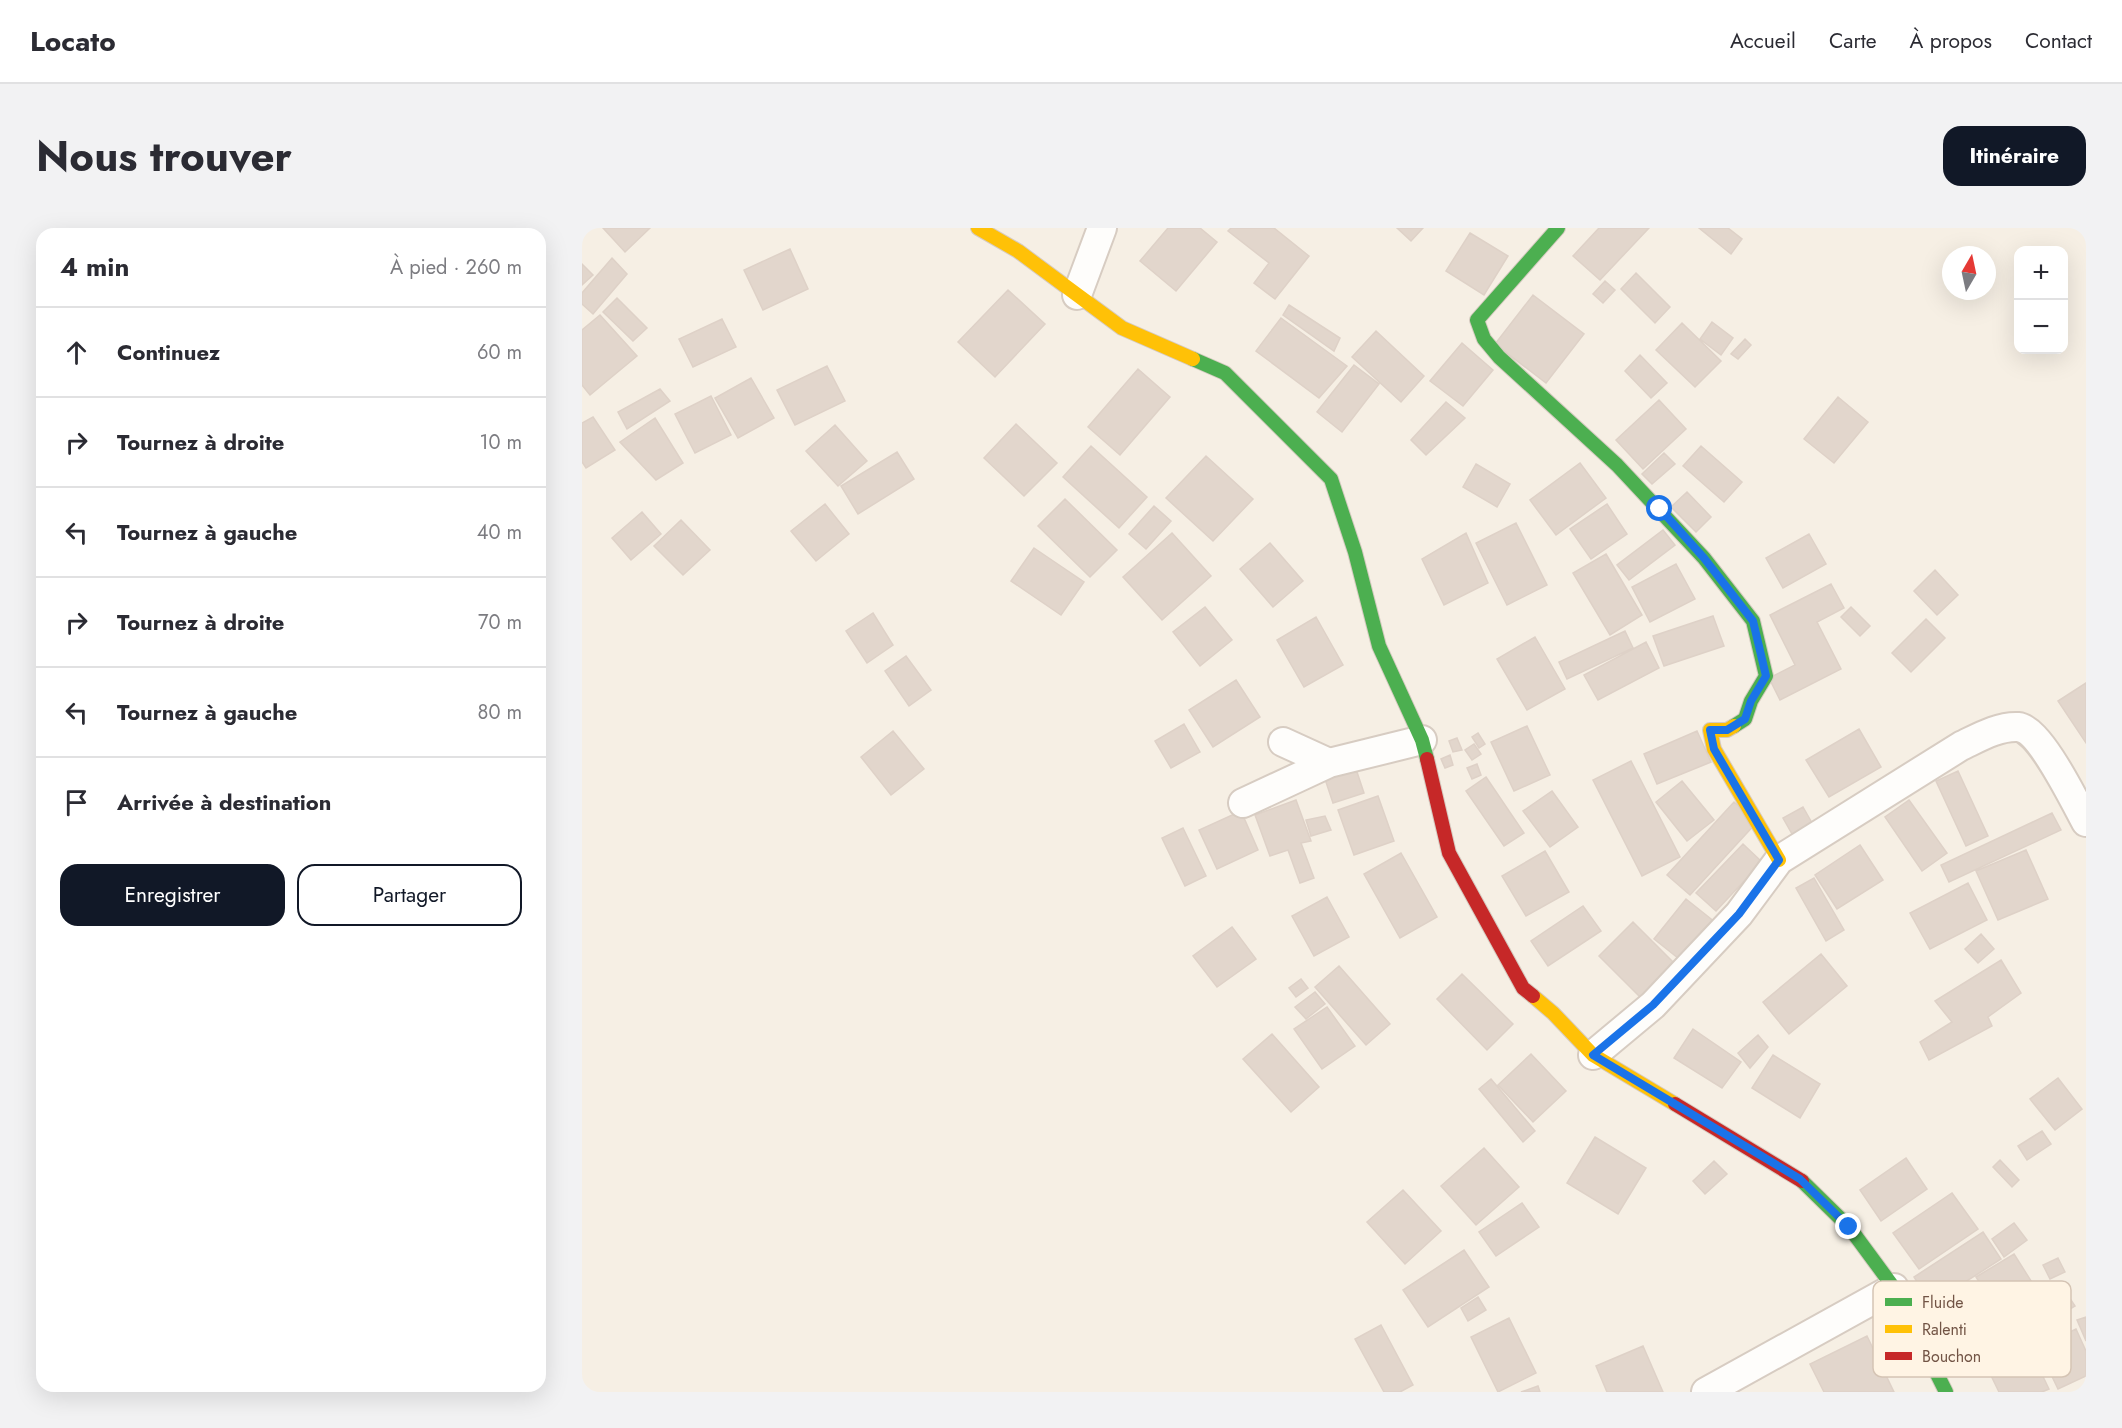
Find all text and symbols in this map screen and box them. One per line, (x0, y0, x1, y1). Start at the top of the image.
text: Locato (30, 21, 116, 62)
text: Accueil (1730, 26, 1796, 56)
text: Carte (1829, 26, 1877, 56)
text: À propos (1910, 26, 1992, 56)
text: Contact (2025, 26, 2092, 56)
text: Nous trouver (36, 126, 292, 187)
button: Itinéraire (1943, 126, 2086, 186)
north arrow (1942, 246, 1996, 300)
map controls (2014, 246, 2068, 354)
button: + (2014, 246, 2068, 300)
text: 4 min (60, 248, 129, 286)
text: À pied · 260 m (390, 253, 522, 282)
button: − (2014, 300, 2068, 354)
icon: ahead (60, 336, 93, 369)
text: Continuez (117, 336, 220, 368)
text: 60 m (477, 338, 522, 367)
icon: right (60, 426, 93, 459)
text: Tournez à droite (117, 426, 284, 458)
text: 10 m (479, 428, 522, 457)
route start (1646, 495, 1672, 521)
icon: left (60, 516, 93, 549)
text: Tournez à gauche (117, 516, 297, 548)
text: 40 m (477, 518, 522, 547)
icon: right (60, 606, 93, 639)
text: Tournez à droite (117, 606, 284, 638)
text: 70 m (478, 608, 522, 637)
icon: left (60, 696, 93, 729)
text: Tournez à gauche (117, 696, 297, 728)
text: 80 m (477, 698, 522, 727)
icon: arrive (60, 786, 93, 819)
text: Arrivée à destination (117, 786, 331, 818)
button: Enregistrer (60, 864, 285, 926)
button: Partager (297, 864, 522, 926)
route end (1835, 1213, 1861, 1239)
legend (1873, 1281, 2071, 1377)
text: Fluide (1922, 1291, 1964, 1314)
text: Ralenti (1922, 1318, 1967, 1341)
text: Bouchon (1922, 1345, 1981, 1368)

